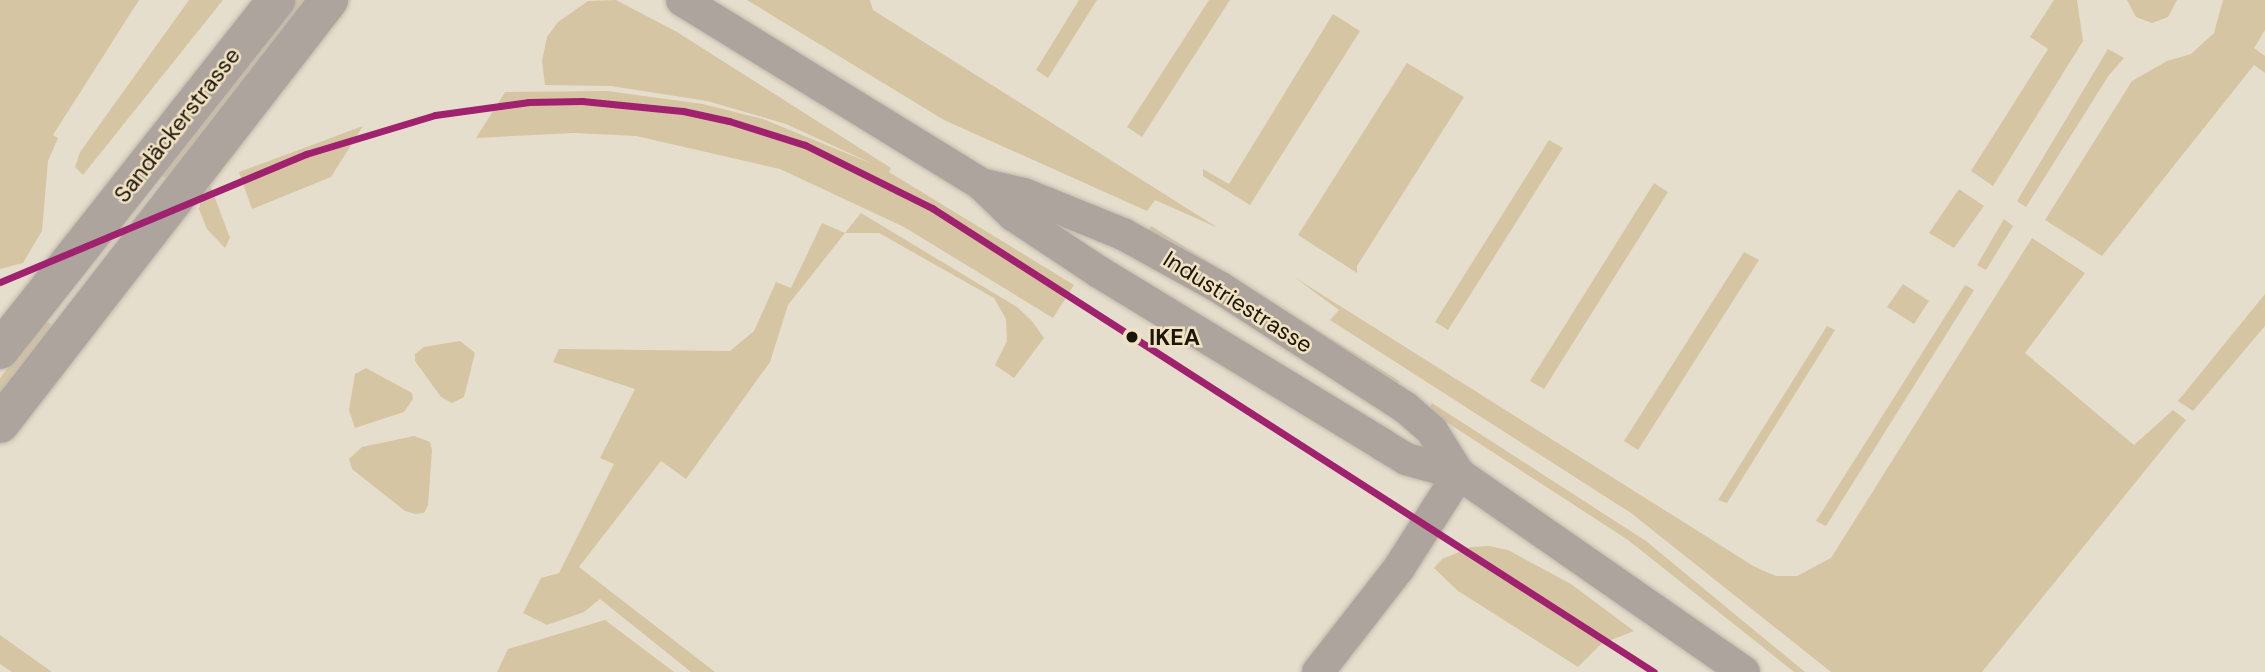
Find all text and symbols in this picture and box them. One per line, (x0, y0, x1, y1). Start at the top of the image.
street label: Sandäckerstrasse (108, 42, 246, 208)
street label: Industriestrasse (1158, 245, 1318, 359)
place label: IKEA (1149, 323, 1200, 351)
marker: IKEA (1121, 326, 1143, 348)

